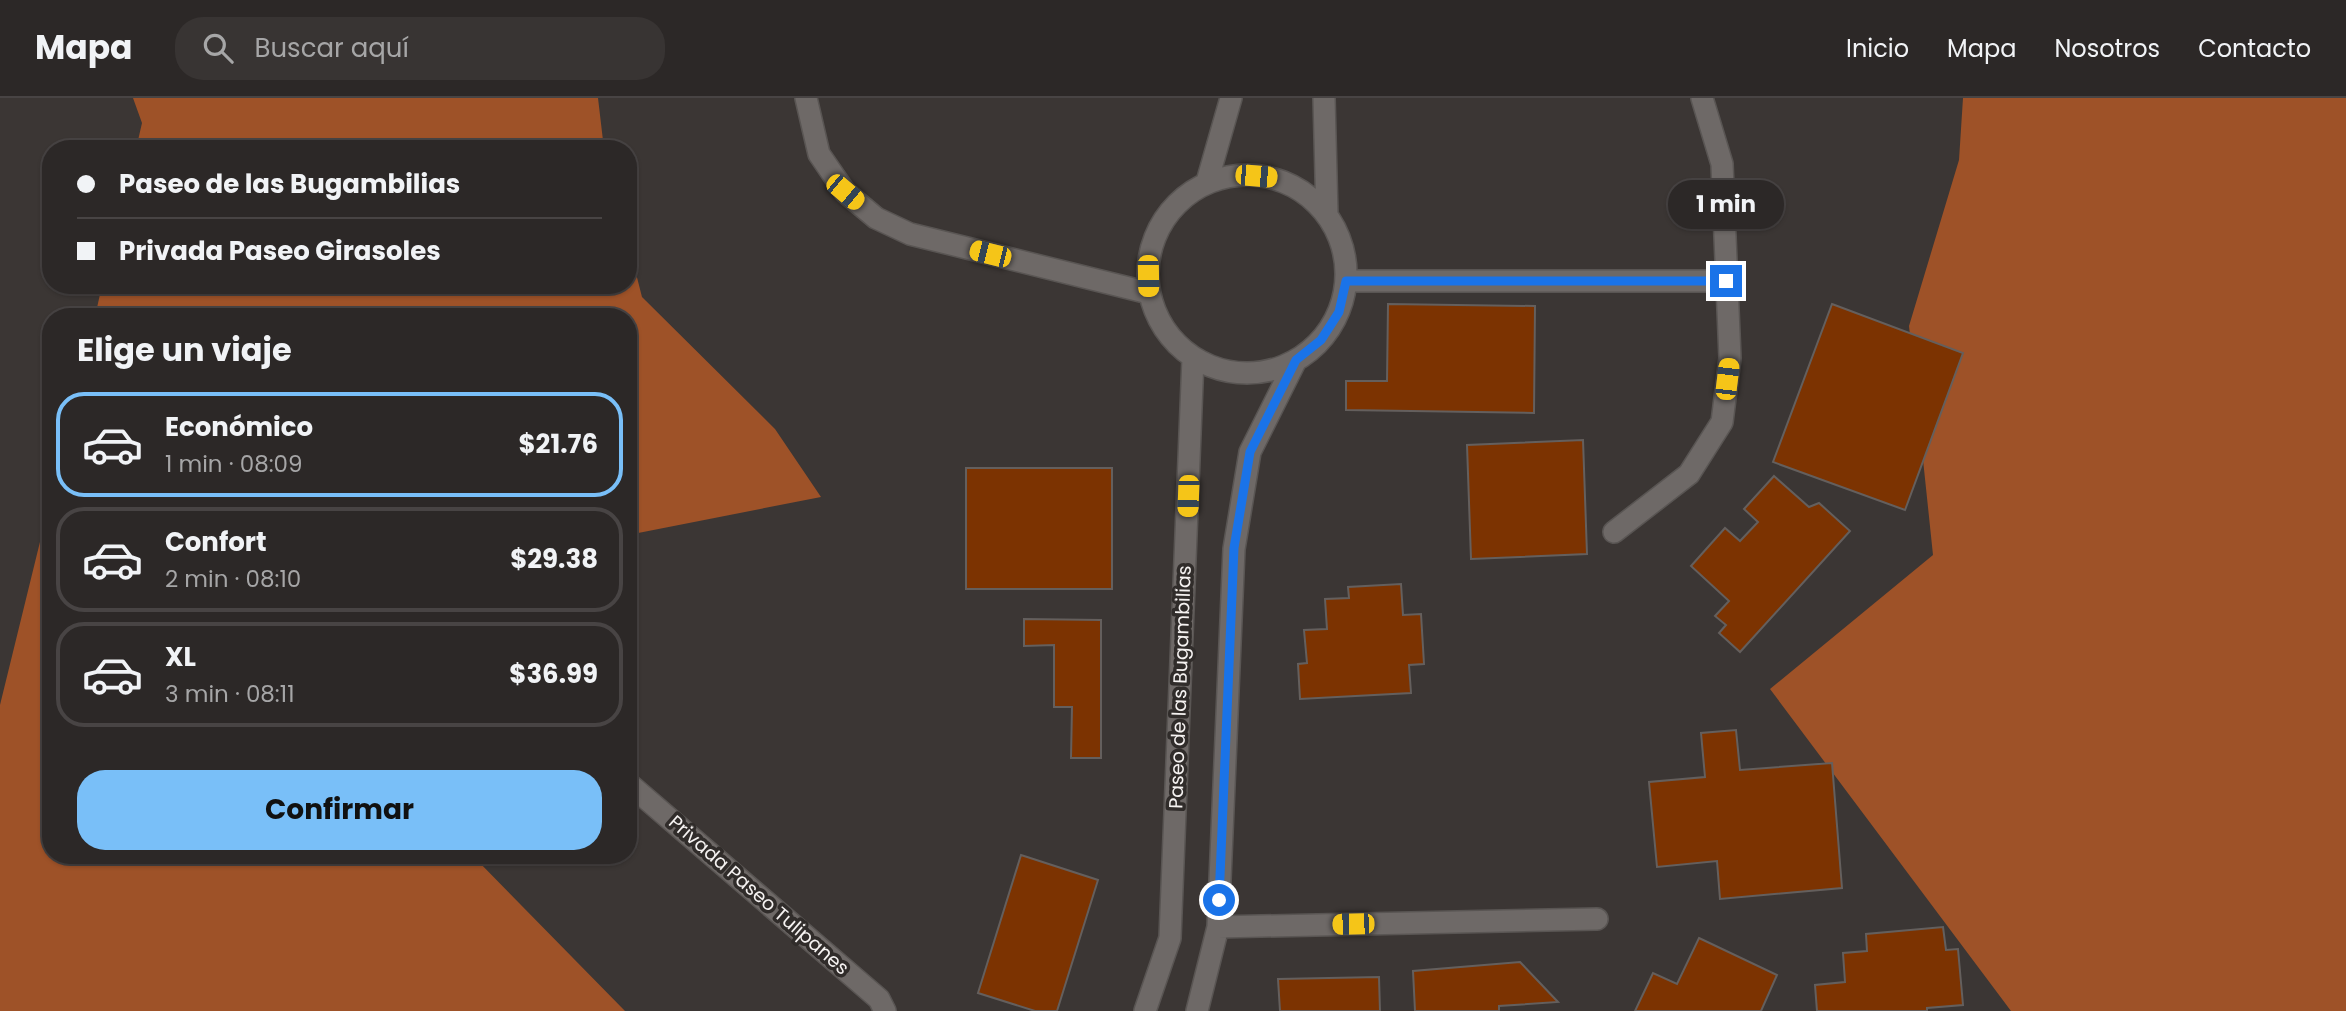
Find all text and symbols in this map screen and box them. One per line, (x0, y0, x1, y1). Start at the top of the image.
search box (175, 17, 665, 80)
text: Mapa (35, 24, 133, 71)
icon: search (199, 29, 237, 67)
text: Buscar aquí (255, 30, 409, 66)
text: Inicio (1846, 32, 1909, 65)
text: Mapa (1947, 32, 2016, 65)
text: Nosotros (2054, 32, 2160, 65)
text: Contacto (2198, 32, 2311, 65)
car (1235, 164, 1278, 188)
text: Paseo de las Bugambilias (119, 166, 460, 202)
car (823, 170, 868, 214)
callout: 1 min (1668, 180, 1784, 228)
text: 1 min (1696, 188, 1756, 220)
text: Privada Paseo Girasoles (119, 233, 441, 269)
car (968, 239, 1013, 269)
car (1138, 255, 1159, 297)
route end (1710, 265, 1742, 297)
text: Elige un viaje (77, 327, 292, 372)
car (1715, 357, 1740, 401)
text: Económico (165, 409, 313, 445)
icon: car (81, 413, 144, 476)
text: $21.76 (518, 426, 598, 462)
text: 1 min · 08:09 (165, 448, 303, 480)
car (1177, 475, 1200, 517)
text: Confort (165, 524, 267, 560)
icon: car (81, 528, 144, 591)
text: $29.38 (510, 541, 598, 577)
text: 2 min · 08:10 (165, 563, 301, 595)
street label: Paseo de las Bugambilias (1162, 565, 1198, 809)
text: XL (165, 639, 196, 675)
icon: car (81, 643, 144, 706)
text: $36.99 (509, 656, 598, 692)
text: 3 min · 08:11 (165, 678, 295, 710)
button: Confirmar (77, 770, 602, 850)
street label: Privada Paseo Tulipanes (663, 809, 855, 981)
route start (1203, 884, 1235, 916)
car (1332, 913, 1375, 935)

